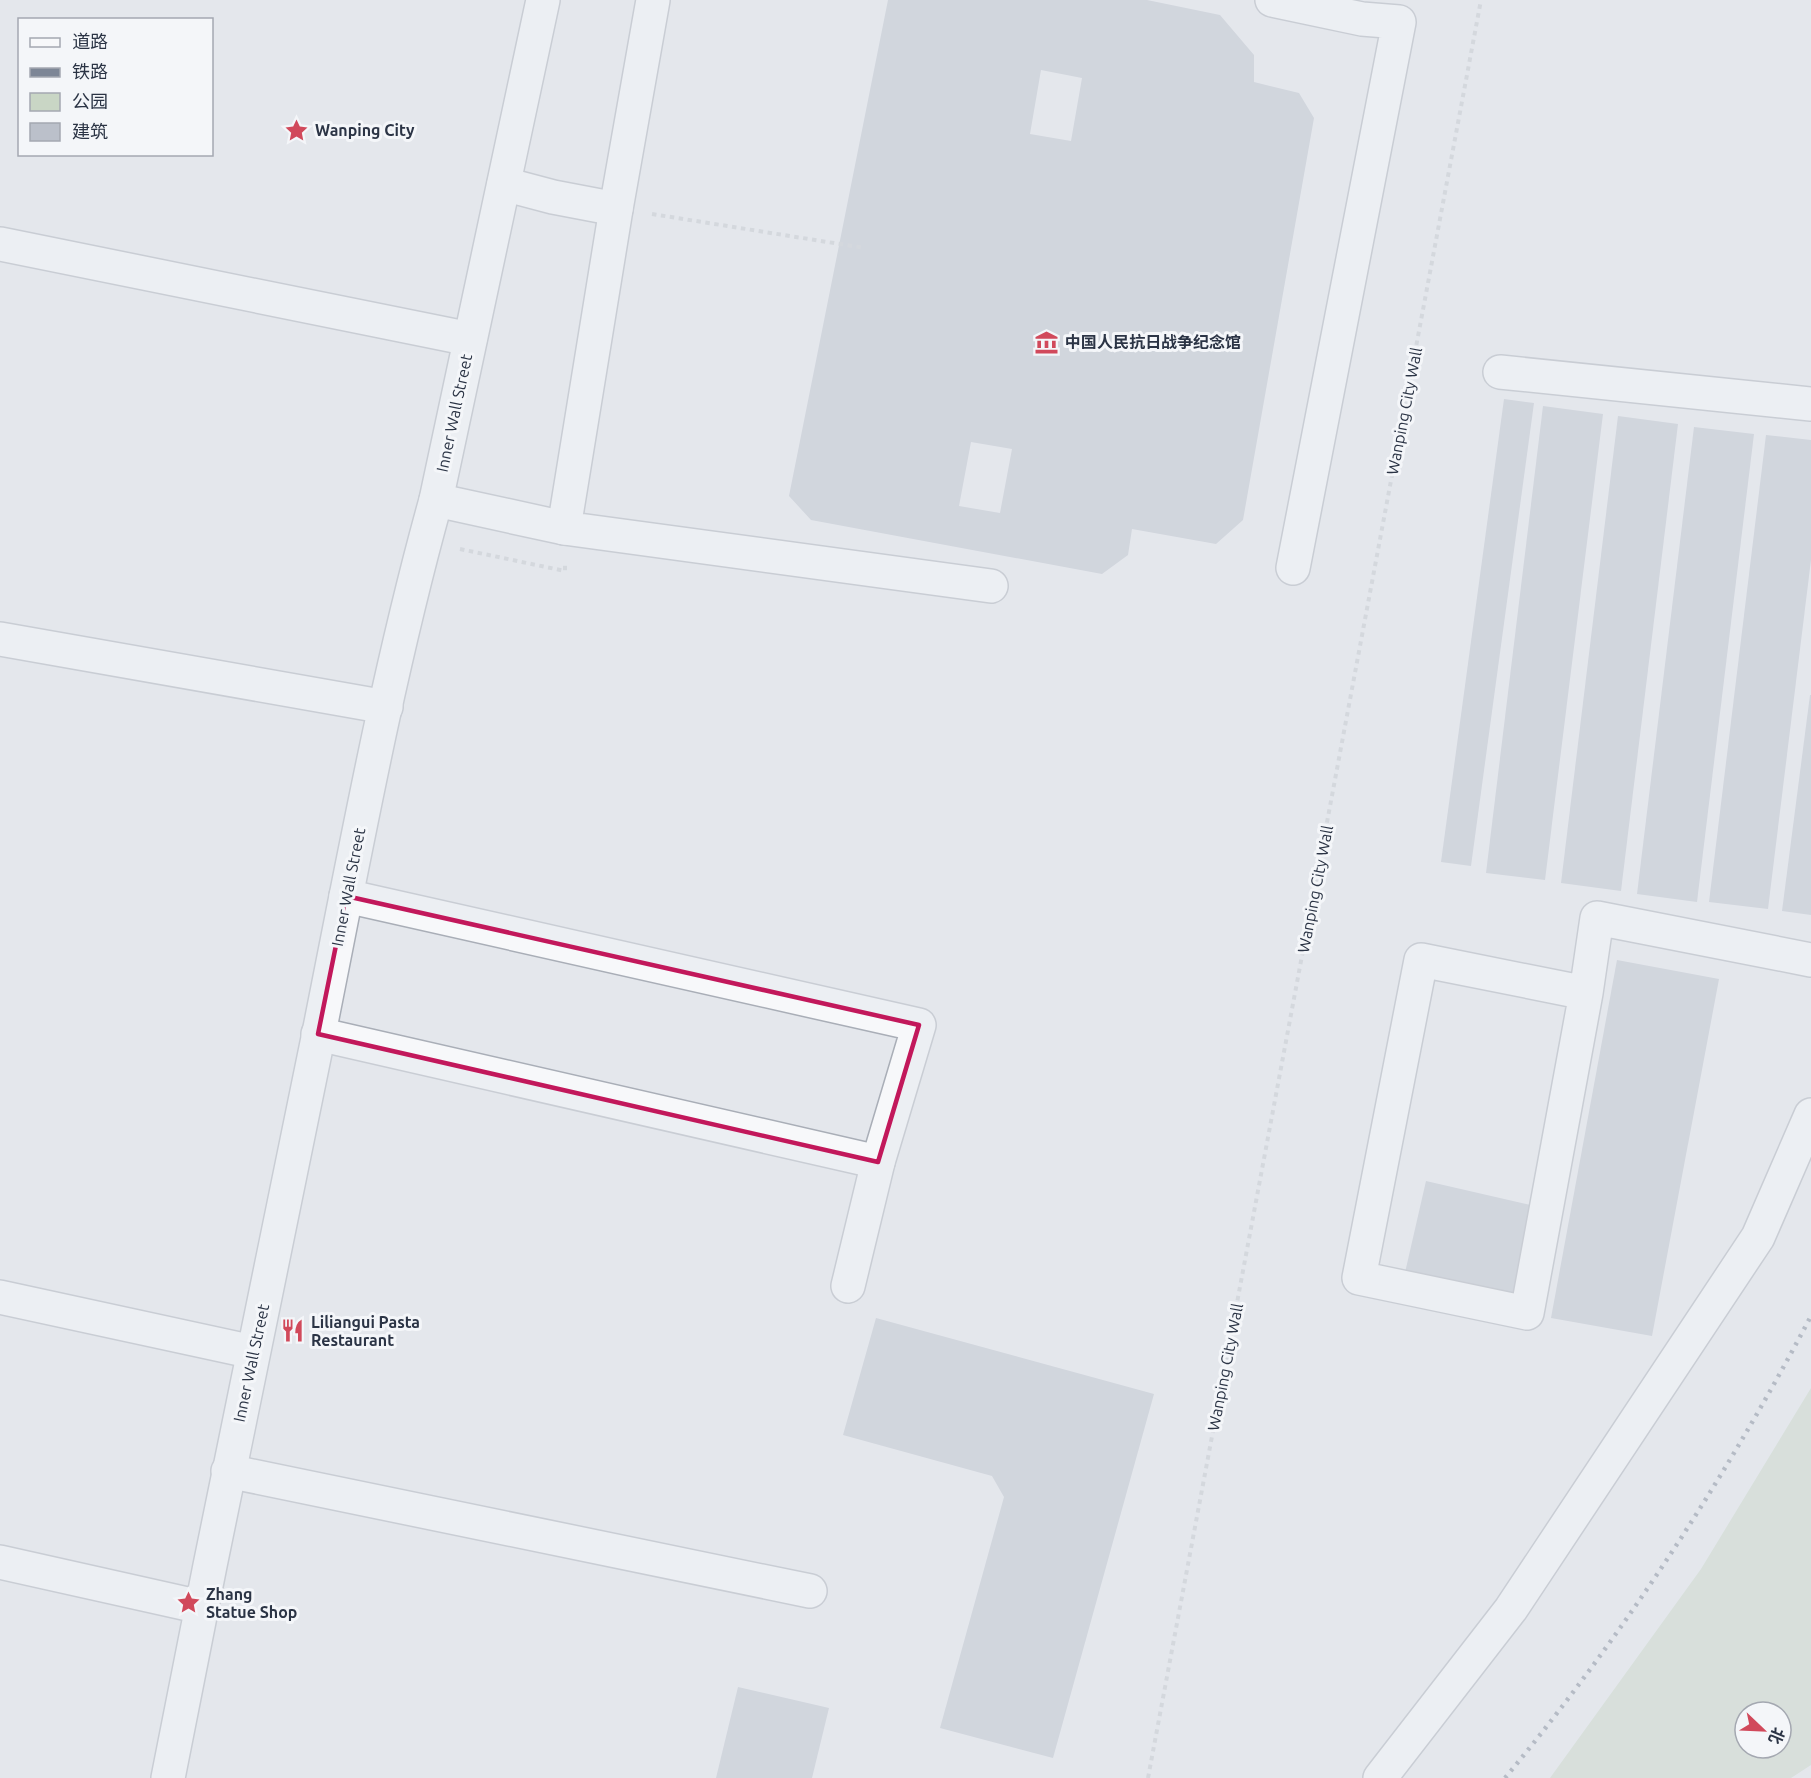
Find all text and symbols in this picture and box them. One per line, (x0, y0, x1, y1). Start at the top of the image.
legend (18, 18, 213, 156)
text: 道路 (72, 31, 108, 51)
text: 铁路 (72, 61, 108, 81)
text: 公园 (72, 91, 108, 111)
place icon: Wanping City (284, 117, 310, 143)
text: 建筑 (72, 121, 108, 141)
place label: Wanping City (315, 121, 415, 139)
museum icon: 中国人民抗日战争纪念馆 (1034, 329, 1060, 355)
place label: 中国人民抗日战争纪念馆 (1065, 333, 1241, 351)
street label: Wanping City Wall (1383, 346, 1425, 476)
street label: Inner Wall Street (433, 352, 475, 474)
street label: Wanping City Wall (1294, 824, 1336, 954)
street label: Inner Wall Street (328, 826, 368, 948)
street label: Inner Wall Street (230, 1302, 272, 1424)
street label: Wanping City Wall (1204, 1302, 1246, 1432)
place label: Liliangui Pasta Restaurant (311, 1313, 420, 1349)
restaurant icon: Liliangui Pasta Restaurant (280, 1318, 306, 1344)
place label: Zhang Statue Shop (206, 1585, 297, 1621)
place icon: Zhang Statue Shop (175, 1590, 201, 1616)
north arrow (1733, 1700, 1793, 1760)
text: 北 (1765, 1725, 1788, 1747)

